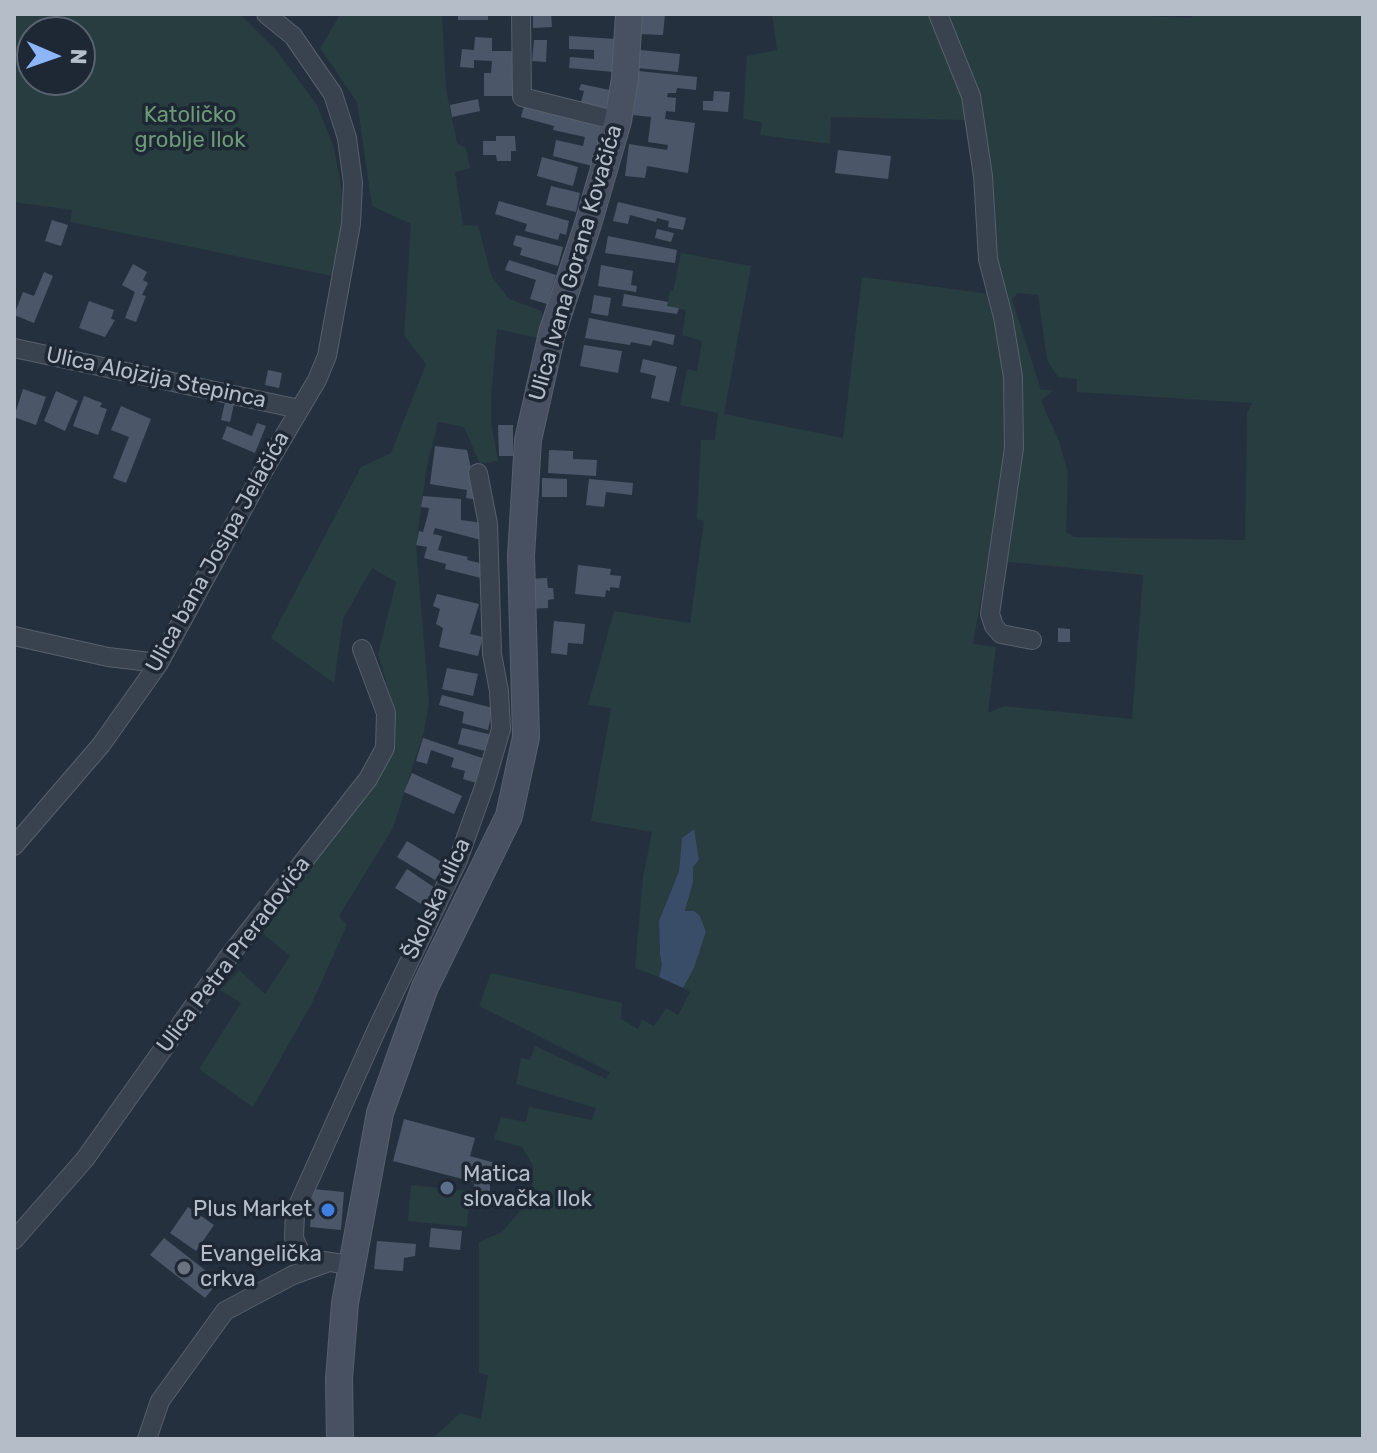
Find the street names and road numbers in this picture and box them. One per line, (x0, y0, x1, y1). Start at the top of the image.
street label: Ulica Ivana Gorana Kovačića (524, 122, 628, 404)
street label: Ulica Alojzija Stepinca (44, 342, 268, 414)
street label: Ulica bana Josipa Jelačića (141, 427, 295, 677)
street label: Školska ulica (397, 834, 477, 964)
street label: Ulica Petra Preradovića (152, 852, 316, 1058)

